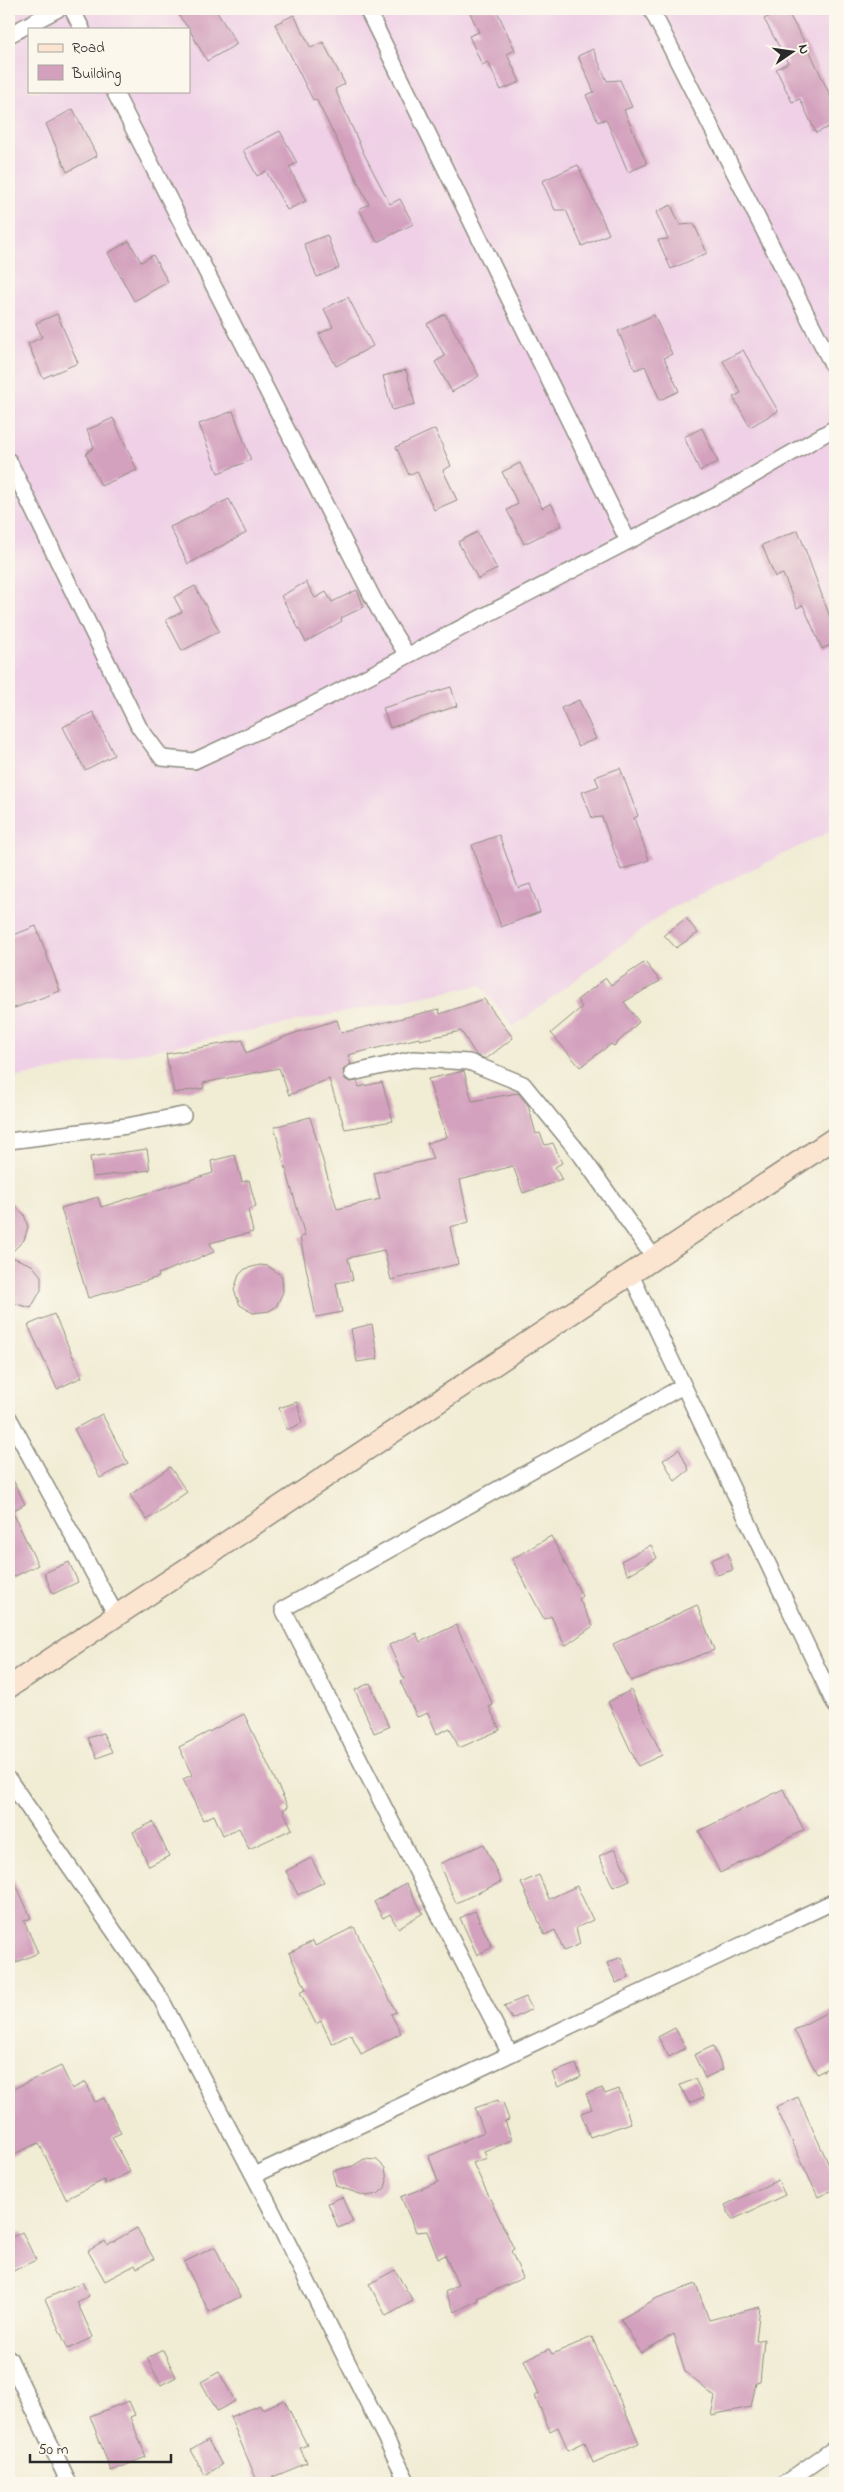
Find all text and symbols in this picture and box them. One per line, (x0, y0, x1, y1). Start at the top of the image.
legend (28, 28, 190, 92)
north arrow (766, 28, 816, 78)
text: Road (72, 37, 105, 59)
text: N (792, 42, 814, 56)
text: Building (71, 63, 121, 86)
scale bar (30, 2432, 171, 2464)
text: 50 m (38, 2439, 69, 2461)

